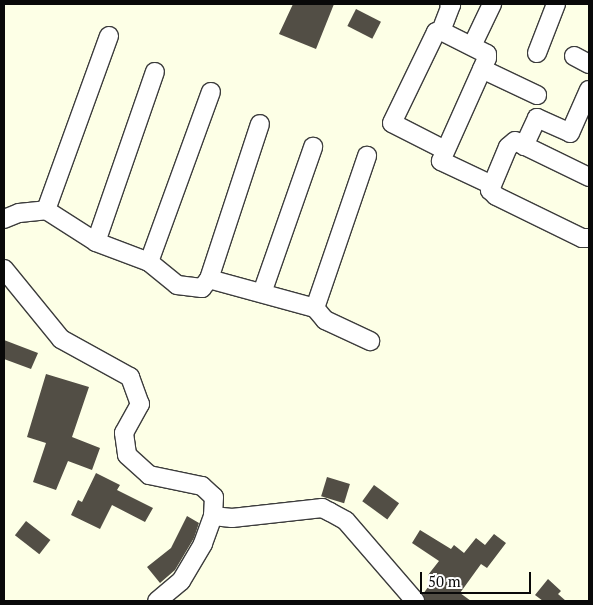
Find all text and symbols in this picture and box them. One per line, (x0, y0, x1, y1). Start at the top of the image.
scale bar (423, 562, 534, 594)
text: 50 m (428, 571, 461, 591)

